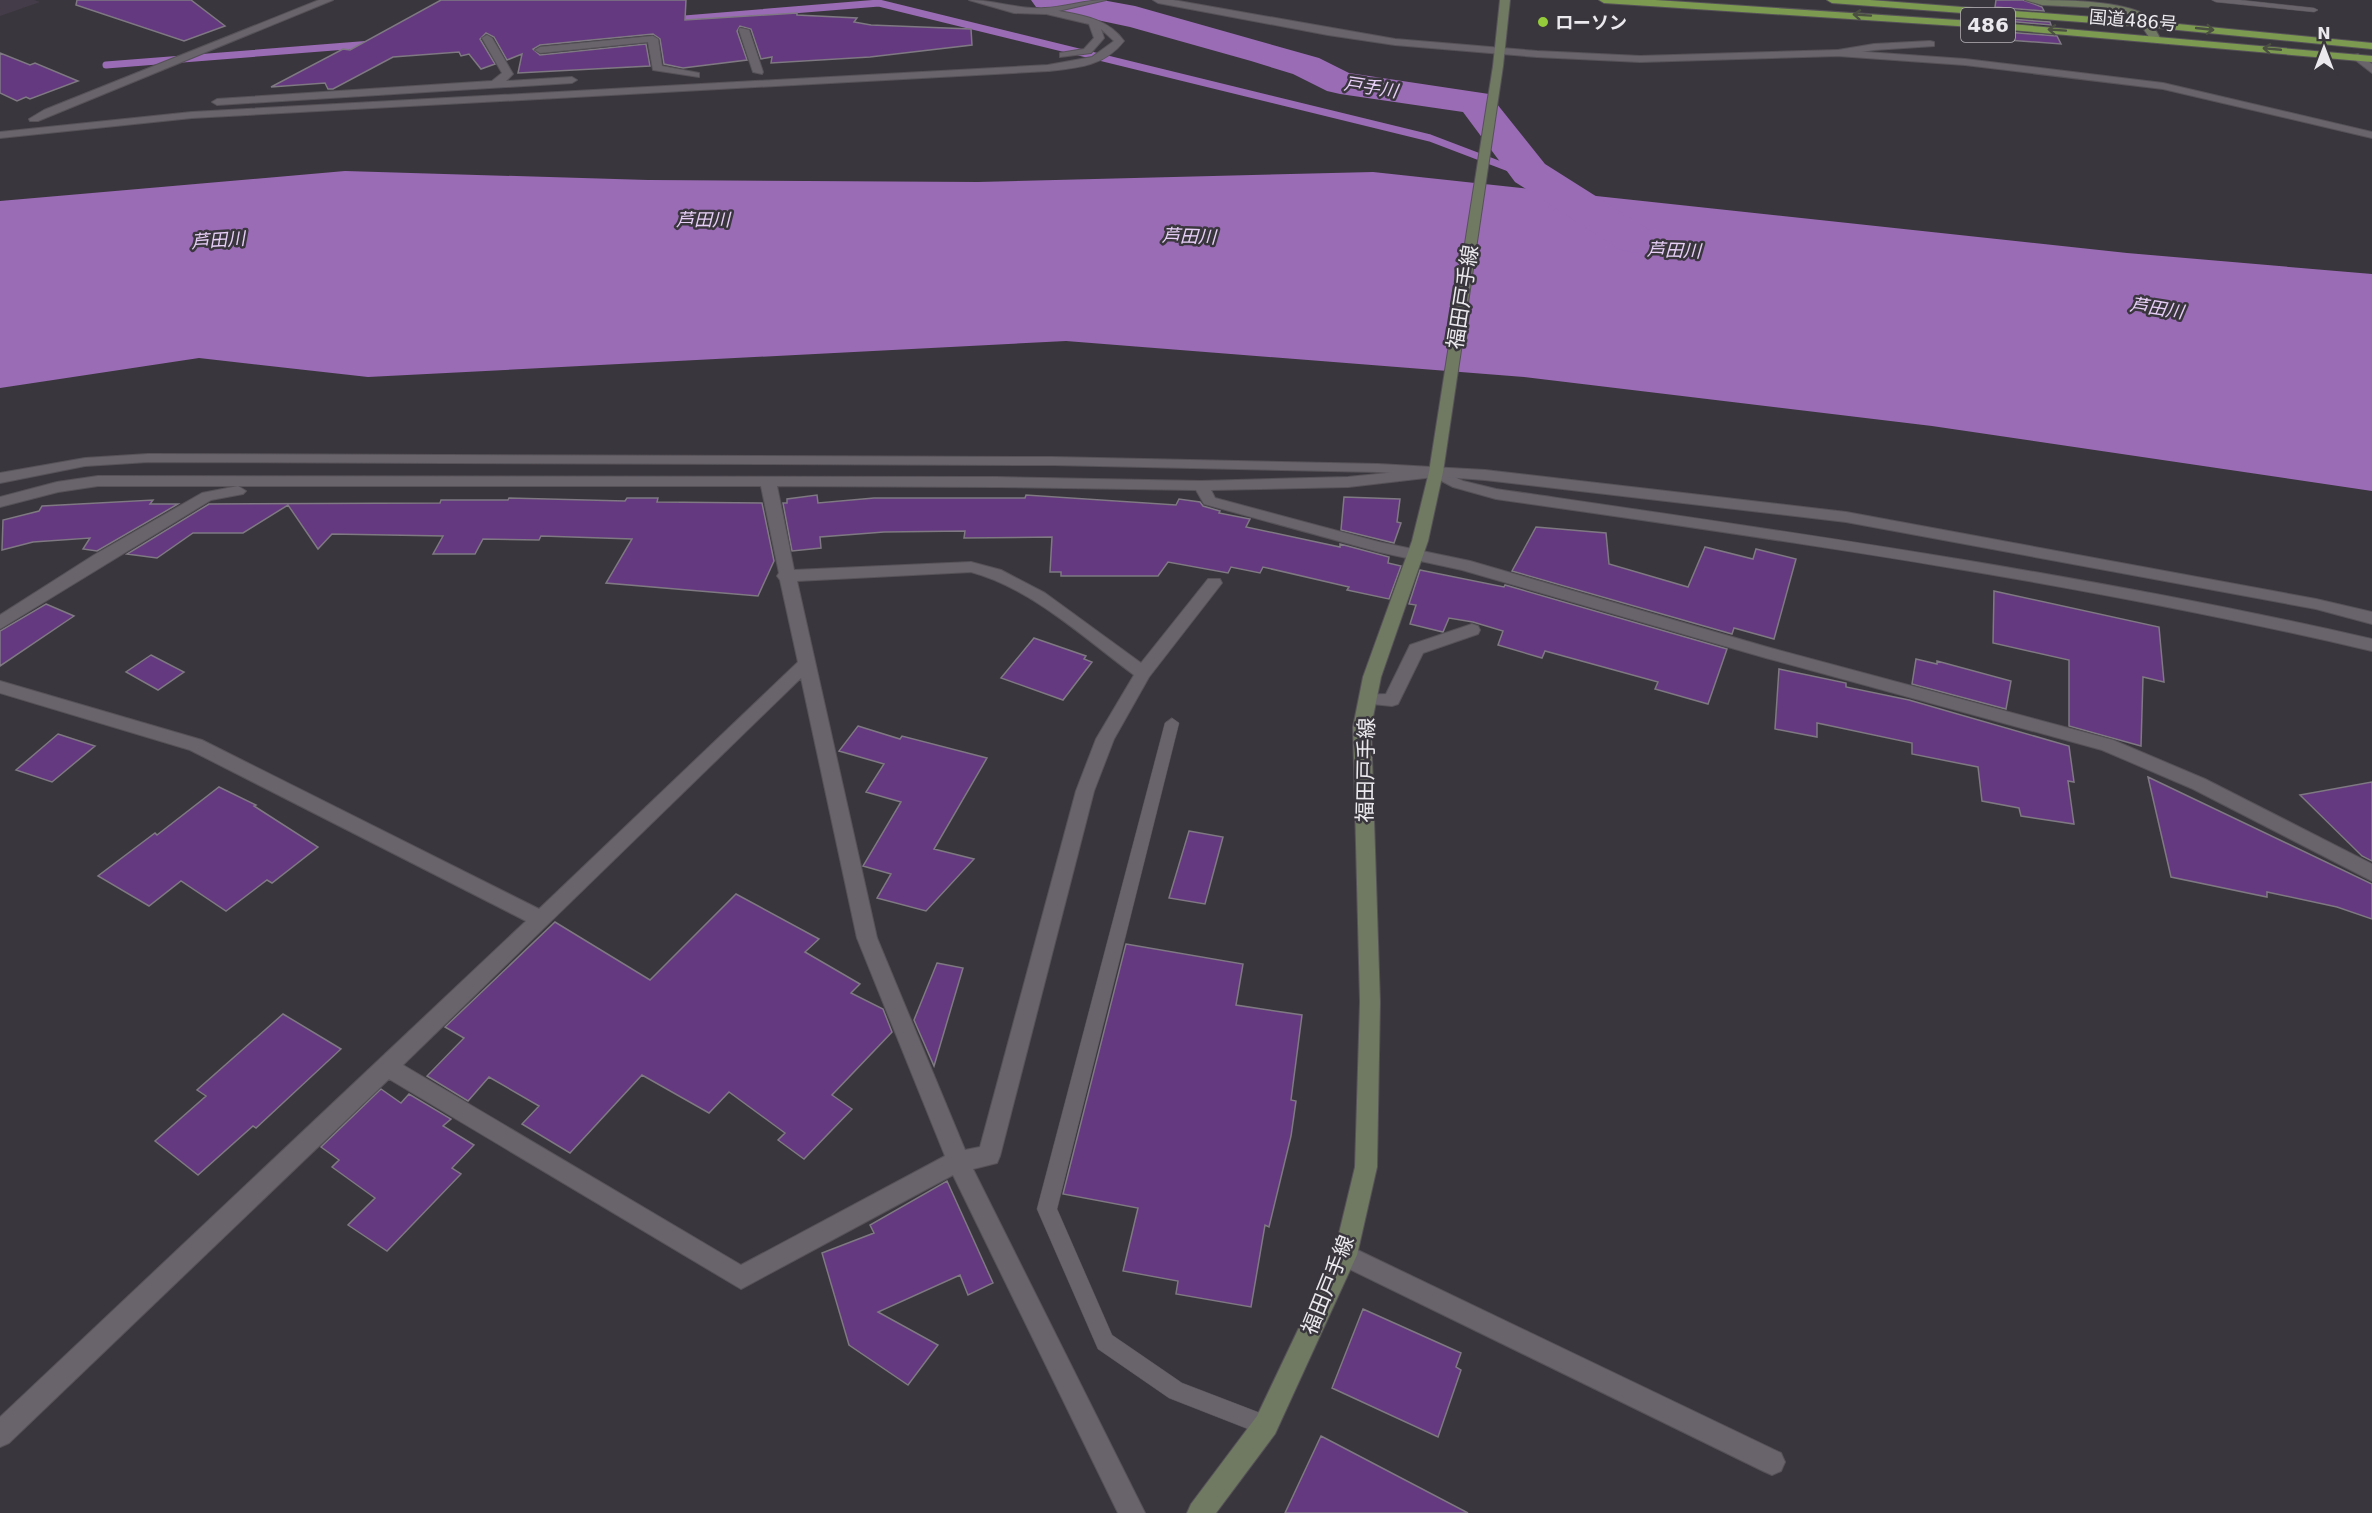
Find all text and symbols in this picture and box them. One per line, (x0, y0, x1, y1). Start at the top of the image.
street label: 国道486号 (2088, 6, 2178, 34)
road number: 486 (1961, 8, 2015, 42)
one-way arrow (1853, 9, 1873, 20)
place label: ローソン (1555, 12, 1627, 33)
marker: ローソン (1536, 15, 1550, 29)
north arrow (2294, 18, 2354, 78)
one-way arrow (2194, 24, 2214, 35)
text: N (2317, 24, 2331, 43)
one-way arrow (2047, 25, 2067, 36)
one-way arrow (2262, 43, 2282, 54)
water label: 戸手川 (1343, 72, 1401, 102)
water label: 芦田川 (676, 209, 732, 230)
water label: 芦田川 (1162, 225, 1218, 248)
water label: 芦田川 (190, 228, 248, 252)
water label: 芦田川 (1647, 239, 1703, 262)
street label: 福田戸手線 (1443, 243, 1483, 351)
water label: 芦田川 (2129, 293, 2187, 323)
street label: 福田戸手線 (1353, 717, 1379, 823)
street label: 福田戸手線 (1297, 1232, 1359, 1338)

